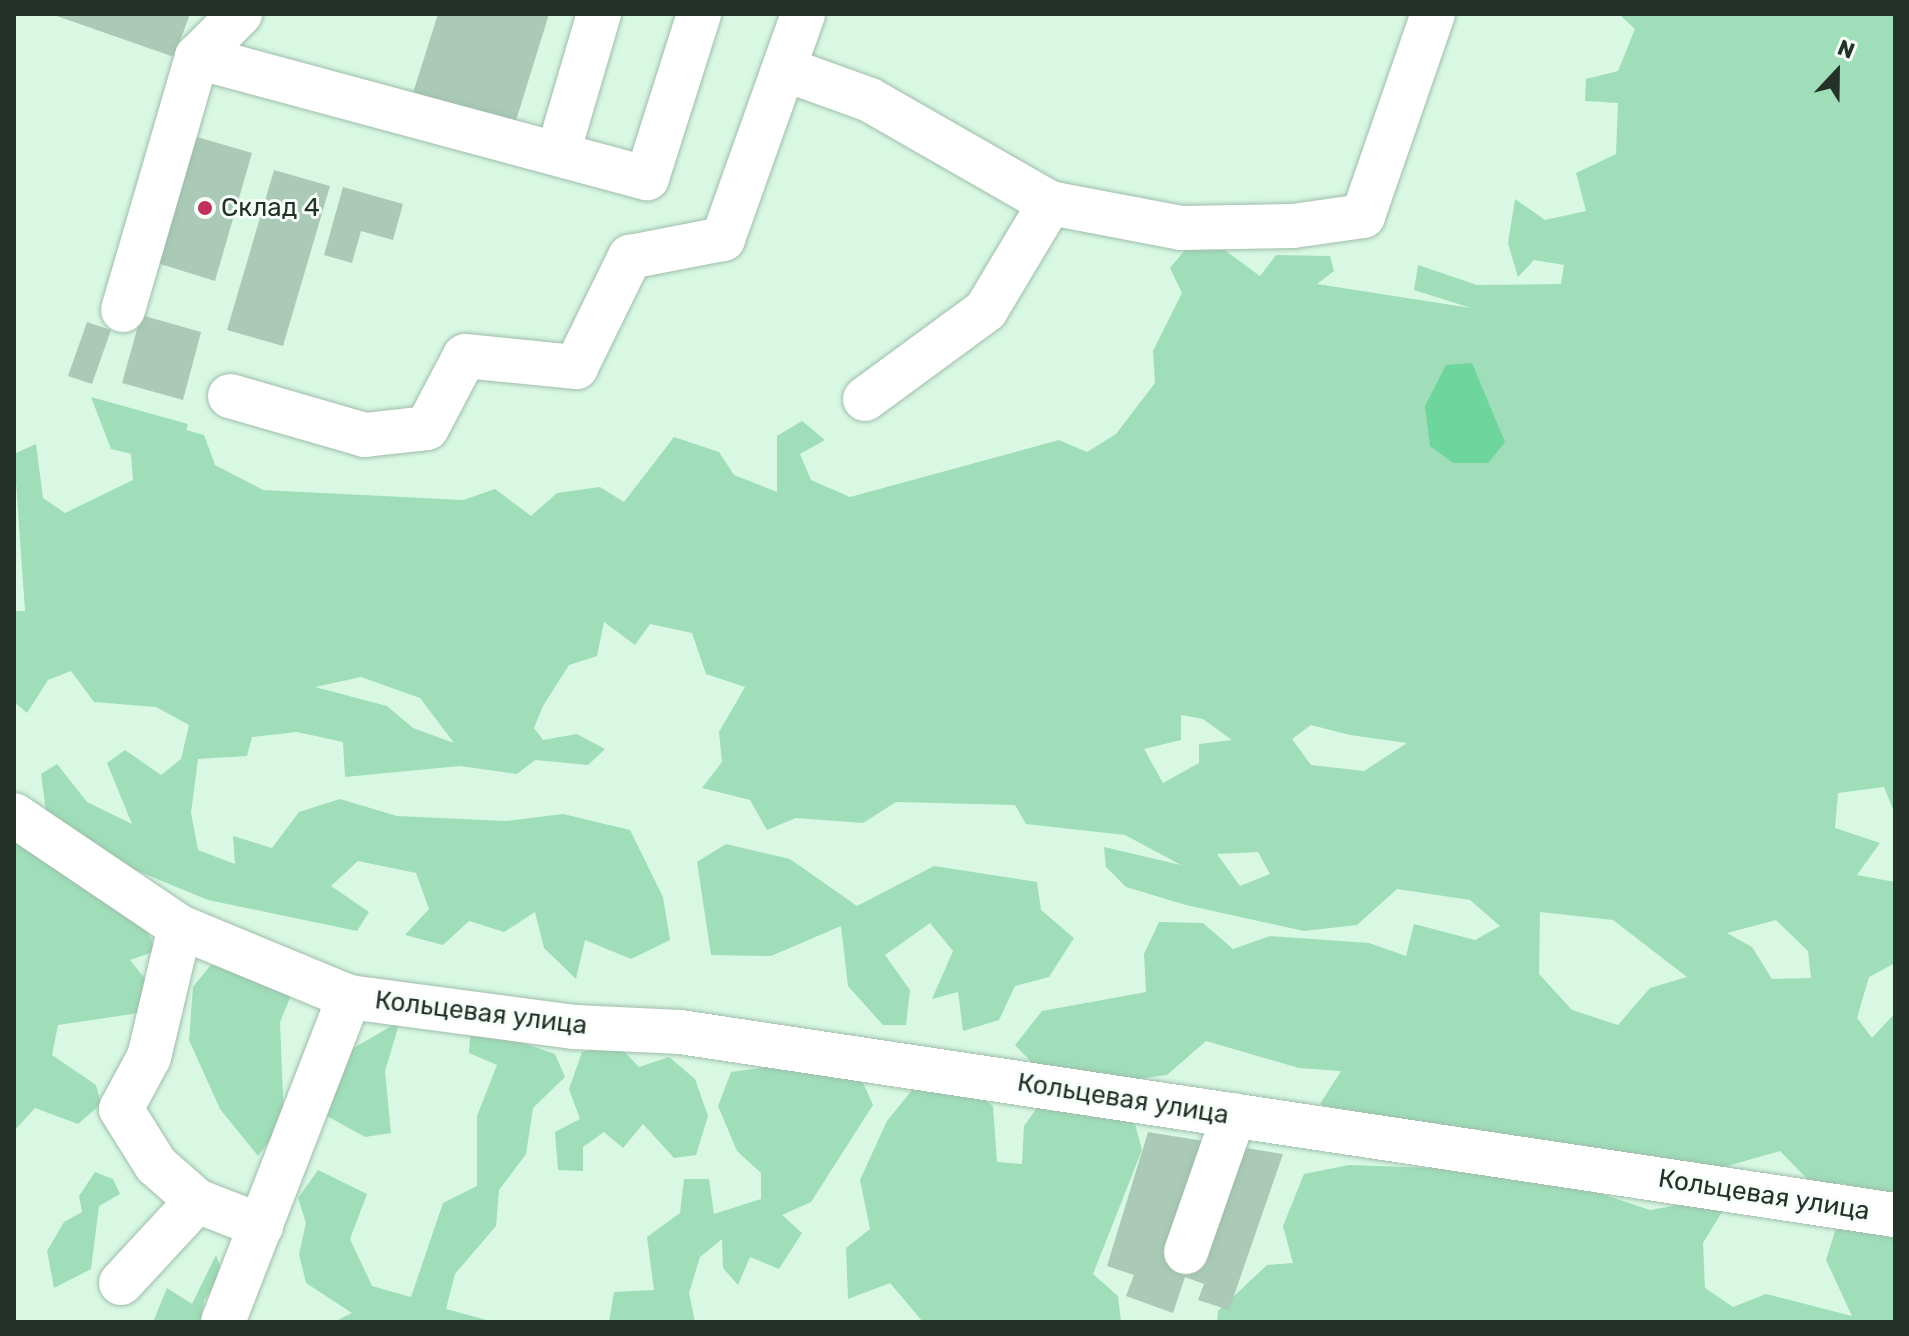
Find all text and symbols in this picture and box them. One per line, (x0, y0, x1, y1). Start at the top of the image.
north arrow (1797, 32, 1877, 112)
text: N (1834, 34, 1859, 65)
place label: Склад 4 (221, 192, 320, 224)
marker: Склад 4 (196, 199, 214, 217)
street label: Кольцевая улица (373, 985, 589, 1041)
street label: Кольцевая улица (1015, 1067, 1231, 1131)
street label: Кольцевая улица (1656, 1163, 1872, 1227)

